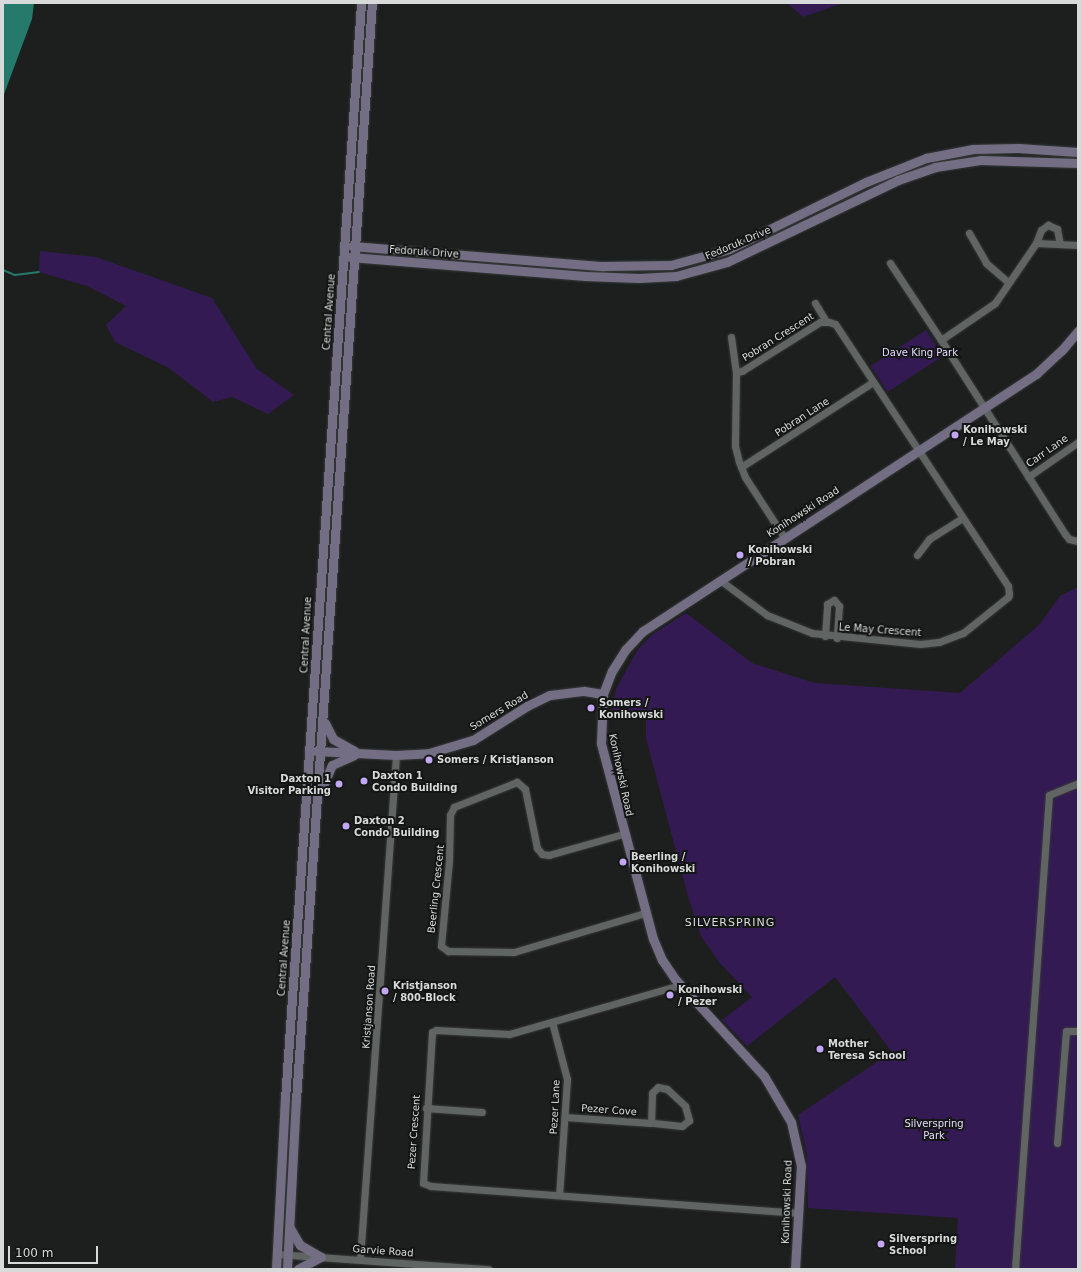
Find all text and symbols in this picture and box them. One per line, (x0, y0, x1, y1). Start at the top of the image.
street label: Fedoruk Drive (703, 224, 773, 262)
street label: Fedoruk Drive (389, 244, 459, 260)
street label: Central Avenue (320, 273, 338, 351)
street label: Pobran Crescent (740, 310, 816, 364)
park label: Dave King Park (882, 347, 958, 359)
street label: Pobran Lane (773, 395, 831, 439)
place label: Konihowski / Le May (963, 423, 1027, 446)
marker: Konihowski / Le May (950, 430, 960, 440)
street label: Carr Lane (1024, 432, 1070, 470)
street label: Konihowski Road (765, 484, 841, 540)
place label: Konihowski / Pobran (748, 543, 812, 566)
marker: Konihowski / Pobran (735, 550, 745, 560)
street label: Central Avenue (298, 596, 314, 674)
street label: Le May Crescent (838, 621, 922, 639)
street label: Somers Road (468, 689, 530, 733)
place label: Somers / Konihowski (599, 696, 663, 720)
marker: Somers / Konihowski (586, 703, 596, 713)
street label: Konihowski Road (606, 733, 636, 817)
place label: Somers / Kristjanson (437, 754, 554, 766)
marker: Somers / Kristjanson (424, 755, 434, 765)
place label: Daxton 1 Condo Building (372, 769, 457, 792)
place label: Daxton 1 Visitor Parking (247, 772, 331, 796)
marker: Daxton 1 Condo Building (359, 776, 369, 786)
marker: Daxton 1 Visitor Parking (334, 779, 344, 789)
place label: Daxton 2 Condo Building (354, 814, 439, 838)
marker: Daxton 2 Condo Building (341, 821, 351, 831)
street label: Beerling Crescent (425, 844, 447, 934)
place label: Beerling / Konihowski (631, 850, 695, 874)
marker: Beerling / Konihowski (618, 857, 628, 867)
district label: SILVERSPRING (685, 916, 775, 930)
street label: Central Avenue (275, 919, 293, 997)
street label: Kristjanson Road (360, 965, 378, 1049)
place label: Kristjanson / 800-Block (393, 979, 457, 1002)
place label: Konihowski / Pezer (678, 983, 742, 1006)
marker: Kristjanson / 800-Block (380, 986, 390, 996)
marker: Konihowski / Pezer (665, 990, 675, 1000)
place label: Mother Teresa School (828, 1037, 906, 1060)
marker: Mother Teresa School (815, 1044, 825, 1054)
street label: Pezer Lane (548, 1079, 562, 1135)
street label: Pezer Crescent (405, 1094, 423, 1170)
street label: Pezer Cove (581, 1102, 637, 1118)
park label: Silverspring Park (904, 1117, 964, 1140)
street label: Konihowski Road (780, 1160, 794, 1244)
place label: Silverspring School (889, 1232, 957, 1256)
scale bar (10, 1238, 100, 1264)
marker: Silverspring School (876, 1239, 886, 1249)
street label: Garvie Road (352, 1243, 414, 1259)
text: 100 m (15, 1246, 53, 1260)

